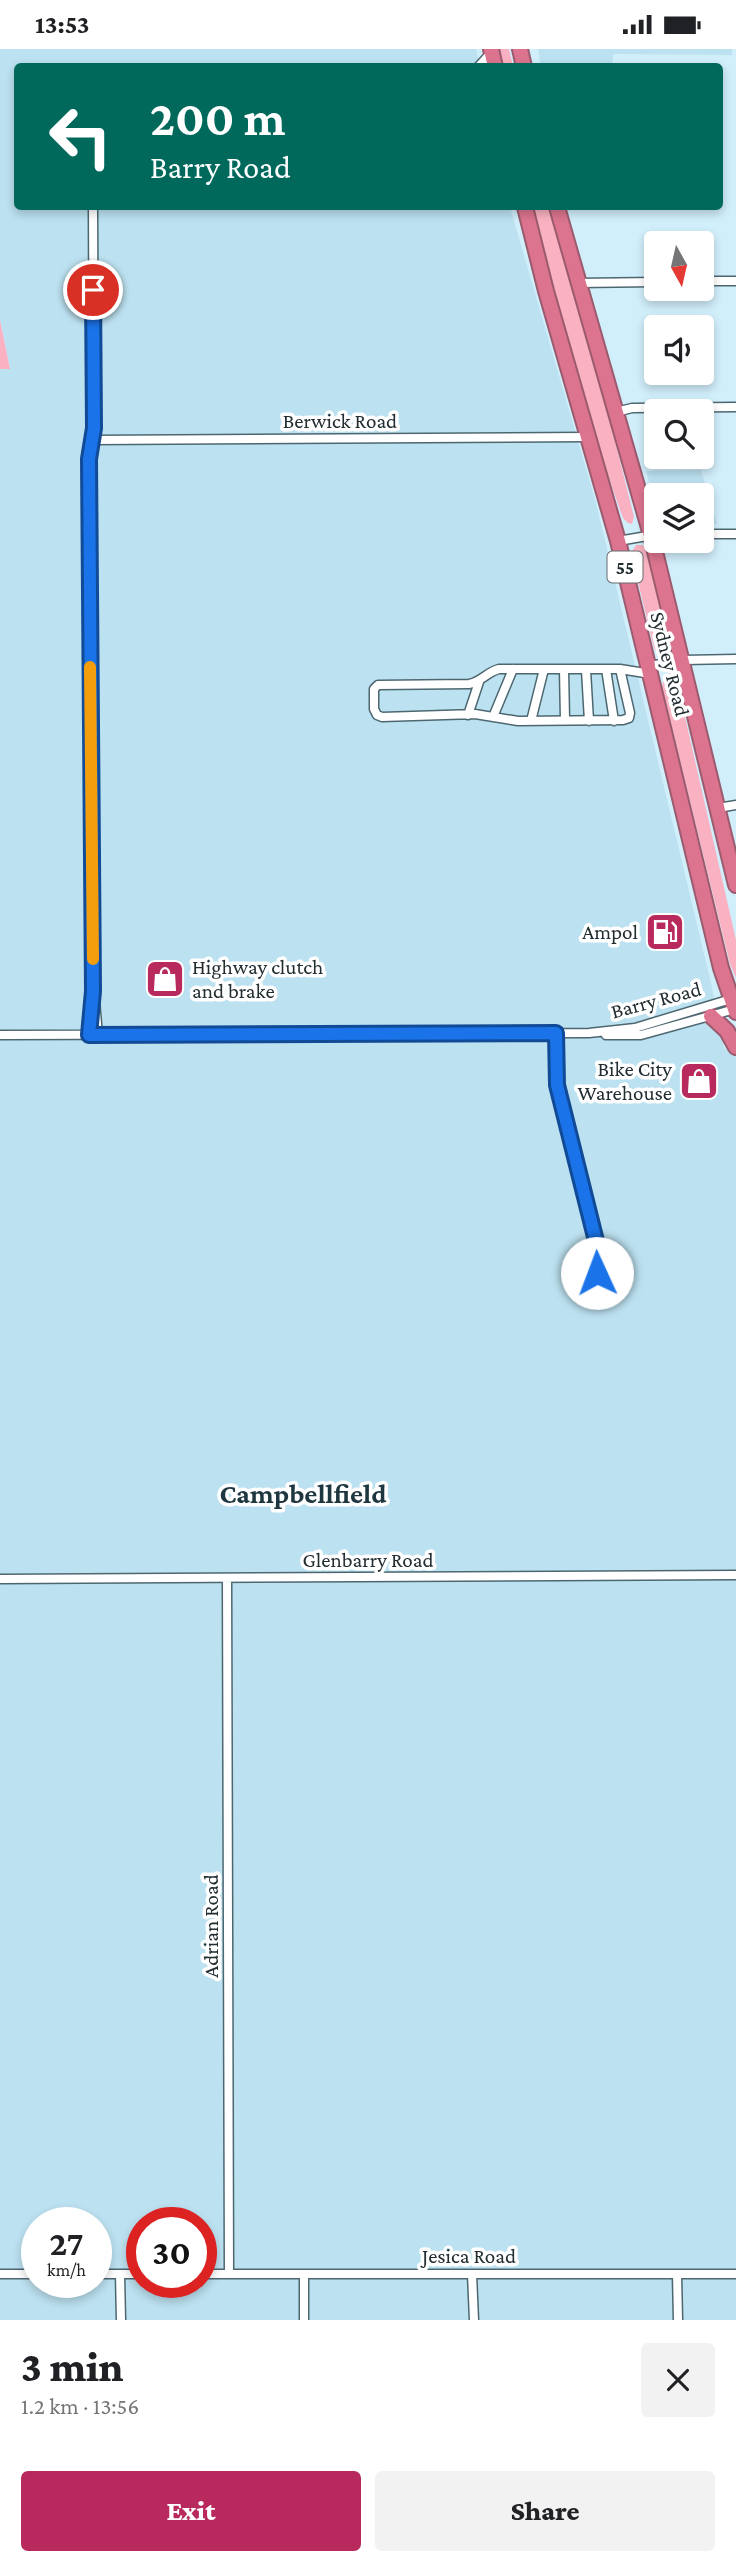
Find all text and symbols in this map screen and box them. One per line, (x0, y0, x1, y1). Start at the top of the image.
text: 13:53 (35, 10, 89, 39)
icon: left (35, 91, 126, 182)
text: 200 m (150, 91, 285, 146)
text: Barry Road (150, 149, 291, 185)
north arrow (644, 231, 714, 301)
map controls (644, 231, 714, 553)
pin (63, 260, 123, 320)
icon: arrive (74, 271, 112, 309)
button: sound (644, 315, 714, 385)
button: search (644, 399, 714, 469)
street label: Berwick Road (283, 409, 397, 433)
button: layers (644, 483, 714, 553)
road number: 55 (608, 552, 642, 583)
street label: Sydney Road (645, 609, 695, 719)
fuel station icon: Ampol (644, 911, 686, 953)
place label: Ampol (582, 920, 638, 944)
place label: Highway clutch and brake (192, 955, 323, 1003)
shop icon: Highway clutch and brake (144, 958, 186, 1000)
street label: Barry Road (608, 976, 704, 1024)
place label: Bike City Warehouse (577, 1057, 672, 1105)
shop icon: Bike City Warehouse (678, 1060, 720, 1102)
position arrow (560, 1236, 634, 1310)
district label: Campbellfield (219, 1478, 387, 1509)
street label: Glenbarry Road (303, 1548, 433, 1572)
street label: Adrian Road (199, 1874, 223, 1978)
speed limit sign: 30 (126, 2207, 217, 2298)
text: 27 (50, 2224, 83, 2263)
street label: Jesica Road (420, 2244, 516, 2268)
text: km/h (47, 2260, 86, 2280)
text: 3 min (21, 2343, 124, 2390)
button: close (641, 2343, 715, 2417)
text: 1.2 km · 13:56 (21, 2393, 139, 2419)
button: Exit (21, 2471, 361, 2551)
button: Share (375, 2471, 715, 2551)

